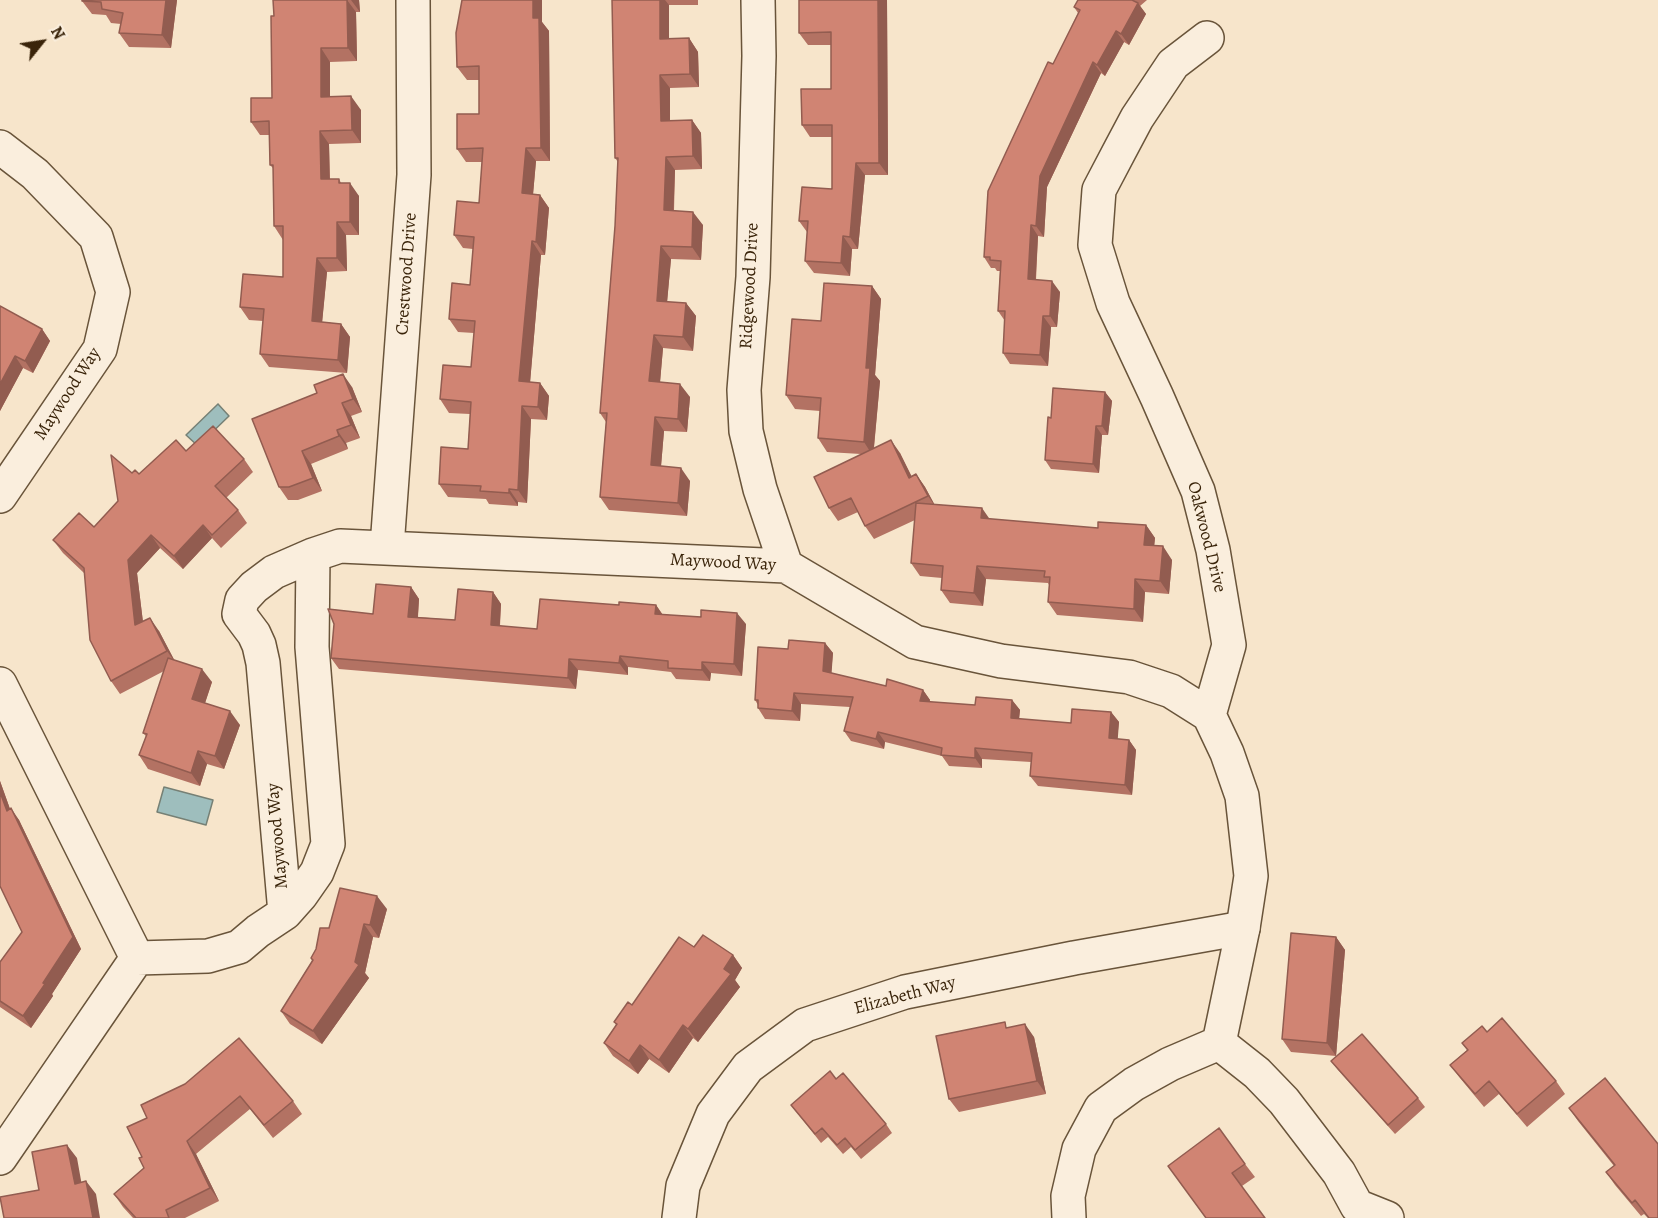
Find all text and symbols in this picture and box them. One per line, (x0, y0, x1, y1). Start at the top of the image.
north arrow (12, 12, 72, 72)
text: N (45, 22, 70, 44)
street label: Crestwood Drive (392, 212, 422, 336)
street label: Ridgewood Drive (736, 222, 764, 350)
street label: Maywood Way (30, 344, 106, 444)
street label: Oakwood Drive (1182, 479, 1230, 595)
street label: Maywood Way (669, 549, 777, 577)
street label: Maywood Way (263, 782, 293, 890)
street label: Elizabeth Way (852, 972, 958, 1020)

